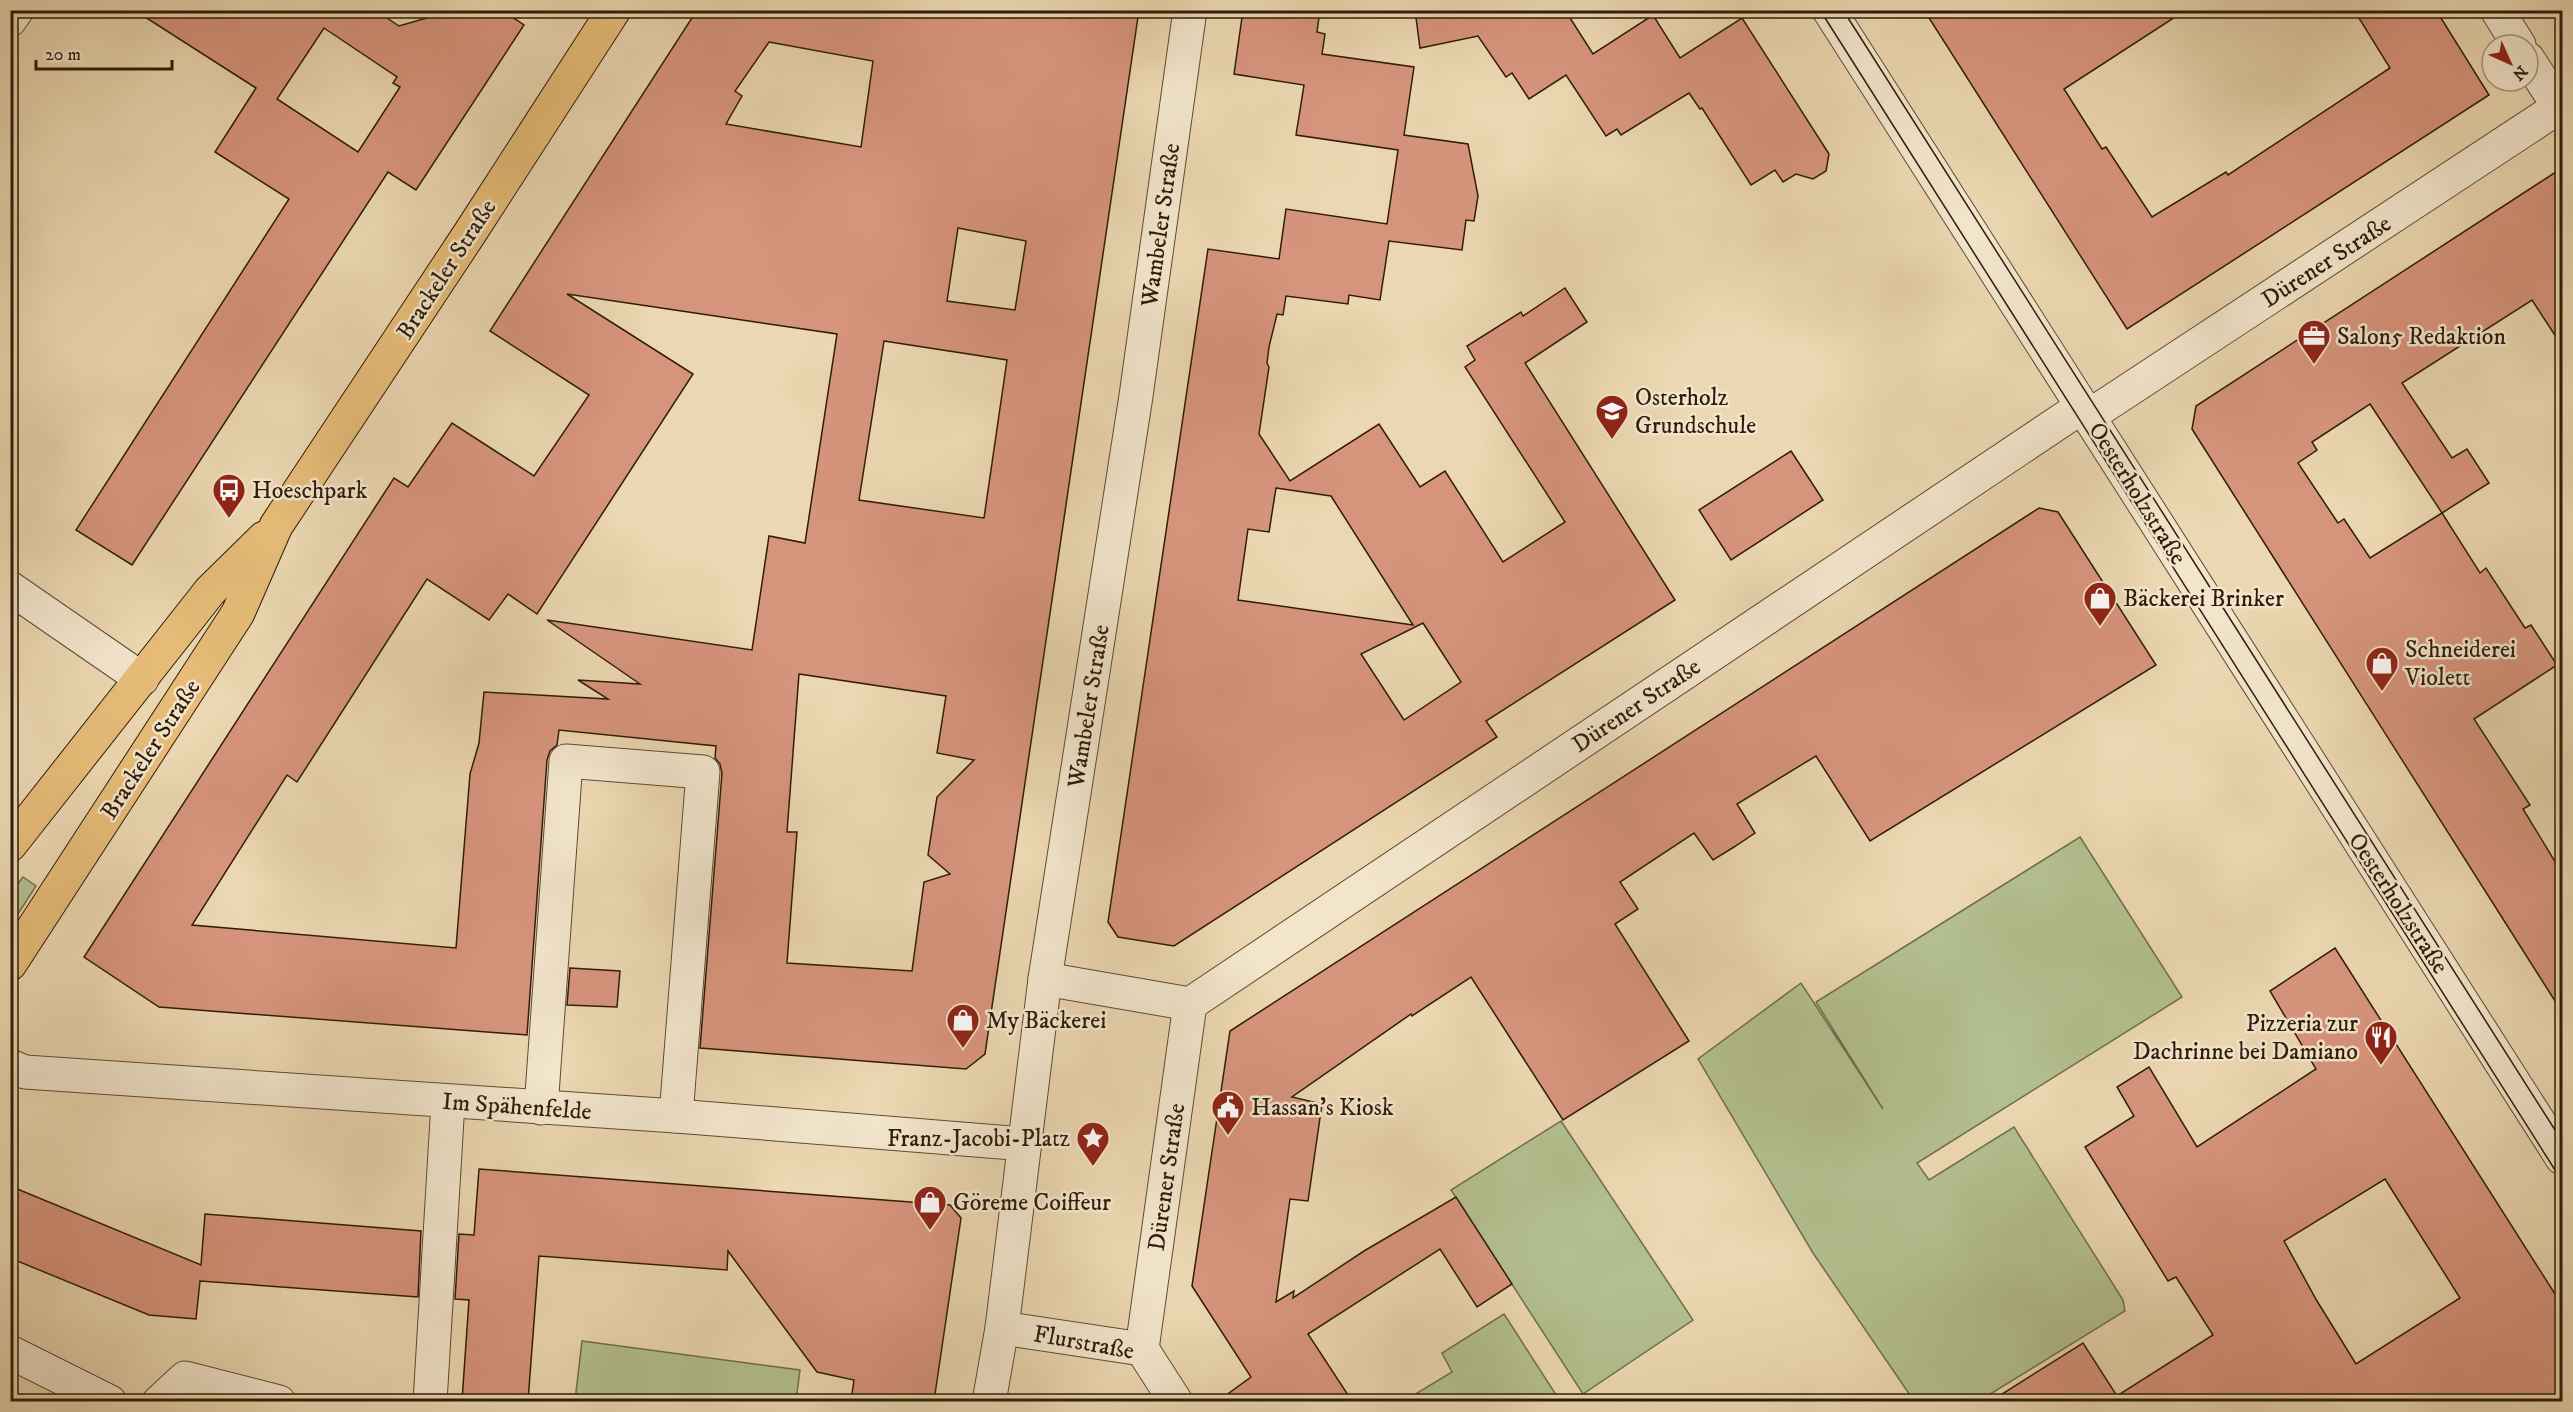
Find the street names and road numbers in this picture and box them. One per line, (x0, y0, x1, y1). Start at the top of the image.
street label: Wambeler Straße (1135, 141, 1187, 310)
street label: Brackeler Straße (390, 194, 503, 345)
street label: Dürener Straße (2256, 209, 2397, 315)
street label: Oesterholzstraße (2081, 417, 2193, 570)
street label: Wambeler Straße (1061, 622, 1117, 791)
street label: Dürener Straße (1567, 652, 1707, 760)
street label: Brackeler Straße (94, 674, 207, 825)
street label: Oesterholzstraße (2341, 827, 2455, 980)
street label: Im Spähenfelde (441, 1087, 593, 1127)
street label: Dürener Straße (1142, 1101, 1192, 1253)
street label: Flurstraße (1031, 1319, 1137, 1367)

